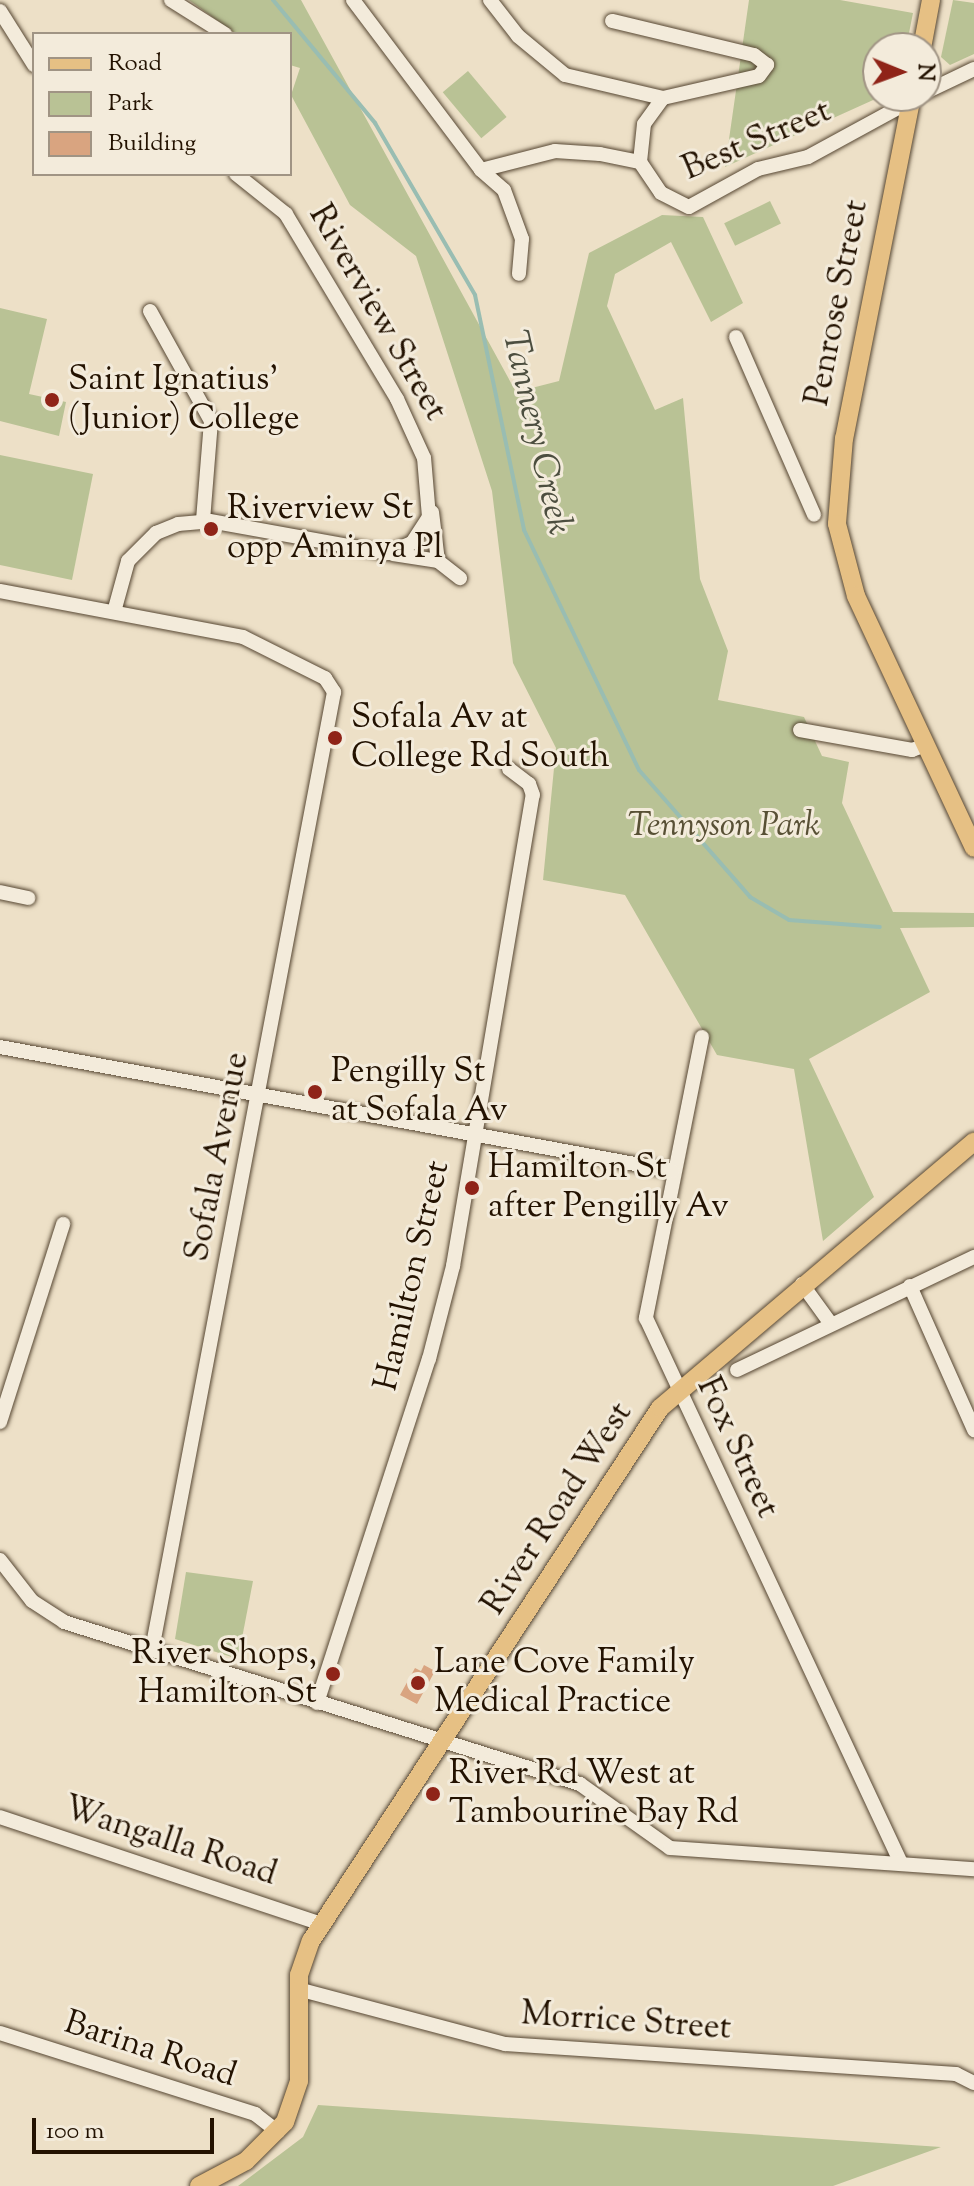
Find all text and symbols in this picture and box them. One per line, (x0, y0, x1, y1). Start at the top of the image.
legend (32, 32, 292, 176)
north arrow (862, 32, 942, 112)
text: Road (108, 47, 162, 81)
text: N (908, 63, 940, 81)
text: Park (108, 87, 154, 121)
street label: Best Street (677, 91, 837, 191)
text: Building (108, 127, 196, 161)
street label: Penrose Street (798, 197, 878, 409)
street label: Riverview Street (299, 198, 455, 428)
water label: Tannery Creek (491, 327, 579, 539)
place label: Saint Ignatius' (Junior) College (68, 360, 300, 440)
marker: Saint Ignatius' (Junior) College (43, 391, 61, 409)
place label: Riverview St opp Aminya Pl (227, 489, 443, 568)
marker: Riverview St opp Aminya Pl (202, 520, 220, 538)
place label: Sofala Av at College Rd South (351, 698, 610, 778)
marker: Sofala Av at College Rd South (326, 729, 344, 747)
park label: Tennyson Park (628, 807, 820, 847)
street label: Sofala Avenue (178, 1049, 258, 1265)
place label: Pengilly St at Sofala Av (331, 1052, 507, 1132)
marker: Pengilly St at Sofala Av (306, 1083, 324, 1101)
place label: Hamilton St after Pengilly Av (488, 1148, 729, 1228)
street label: Hamilton Street (367, 1157, 459, 1395)
marker: Hamilton St after Pengilly Av (463, 1179, 481, 1197)
street label: Fox Street (687, 1371, 787, 1525)
street label: River Road West (474, 1395, 642, 1623)
place label: River Shops, Hamilton St (132, 1634, 317, 1714)
place label: Lane Cove Family Medical Practice (434, 1643, 695, 1722)
marker: River Shops, Hamilton St (324, 1665, 342, 1683)
marker: Lane Cove Family Medical Practice (409, 1674, 427, 1692)
place label: River Rd West at Tambourine Bay Rd (449, 1754, 739, 1834)
marker: River Rd West at Tambourine Bay Rd (424, 1785, 442, 1803)
street label: Wangalla Road (58, 1788, 282, 1896)
street label: Morrice Street (520, 1994, 732, 2050)
street label: Barina Road (59, 2003, 241, 2097)
scale bar (36, 2102, 218, 2152)
text: 100 m (46, 2115, 104, 2149)

